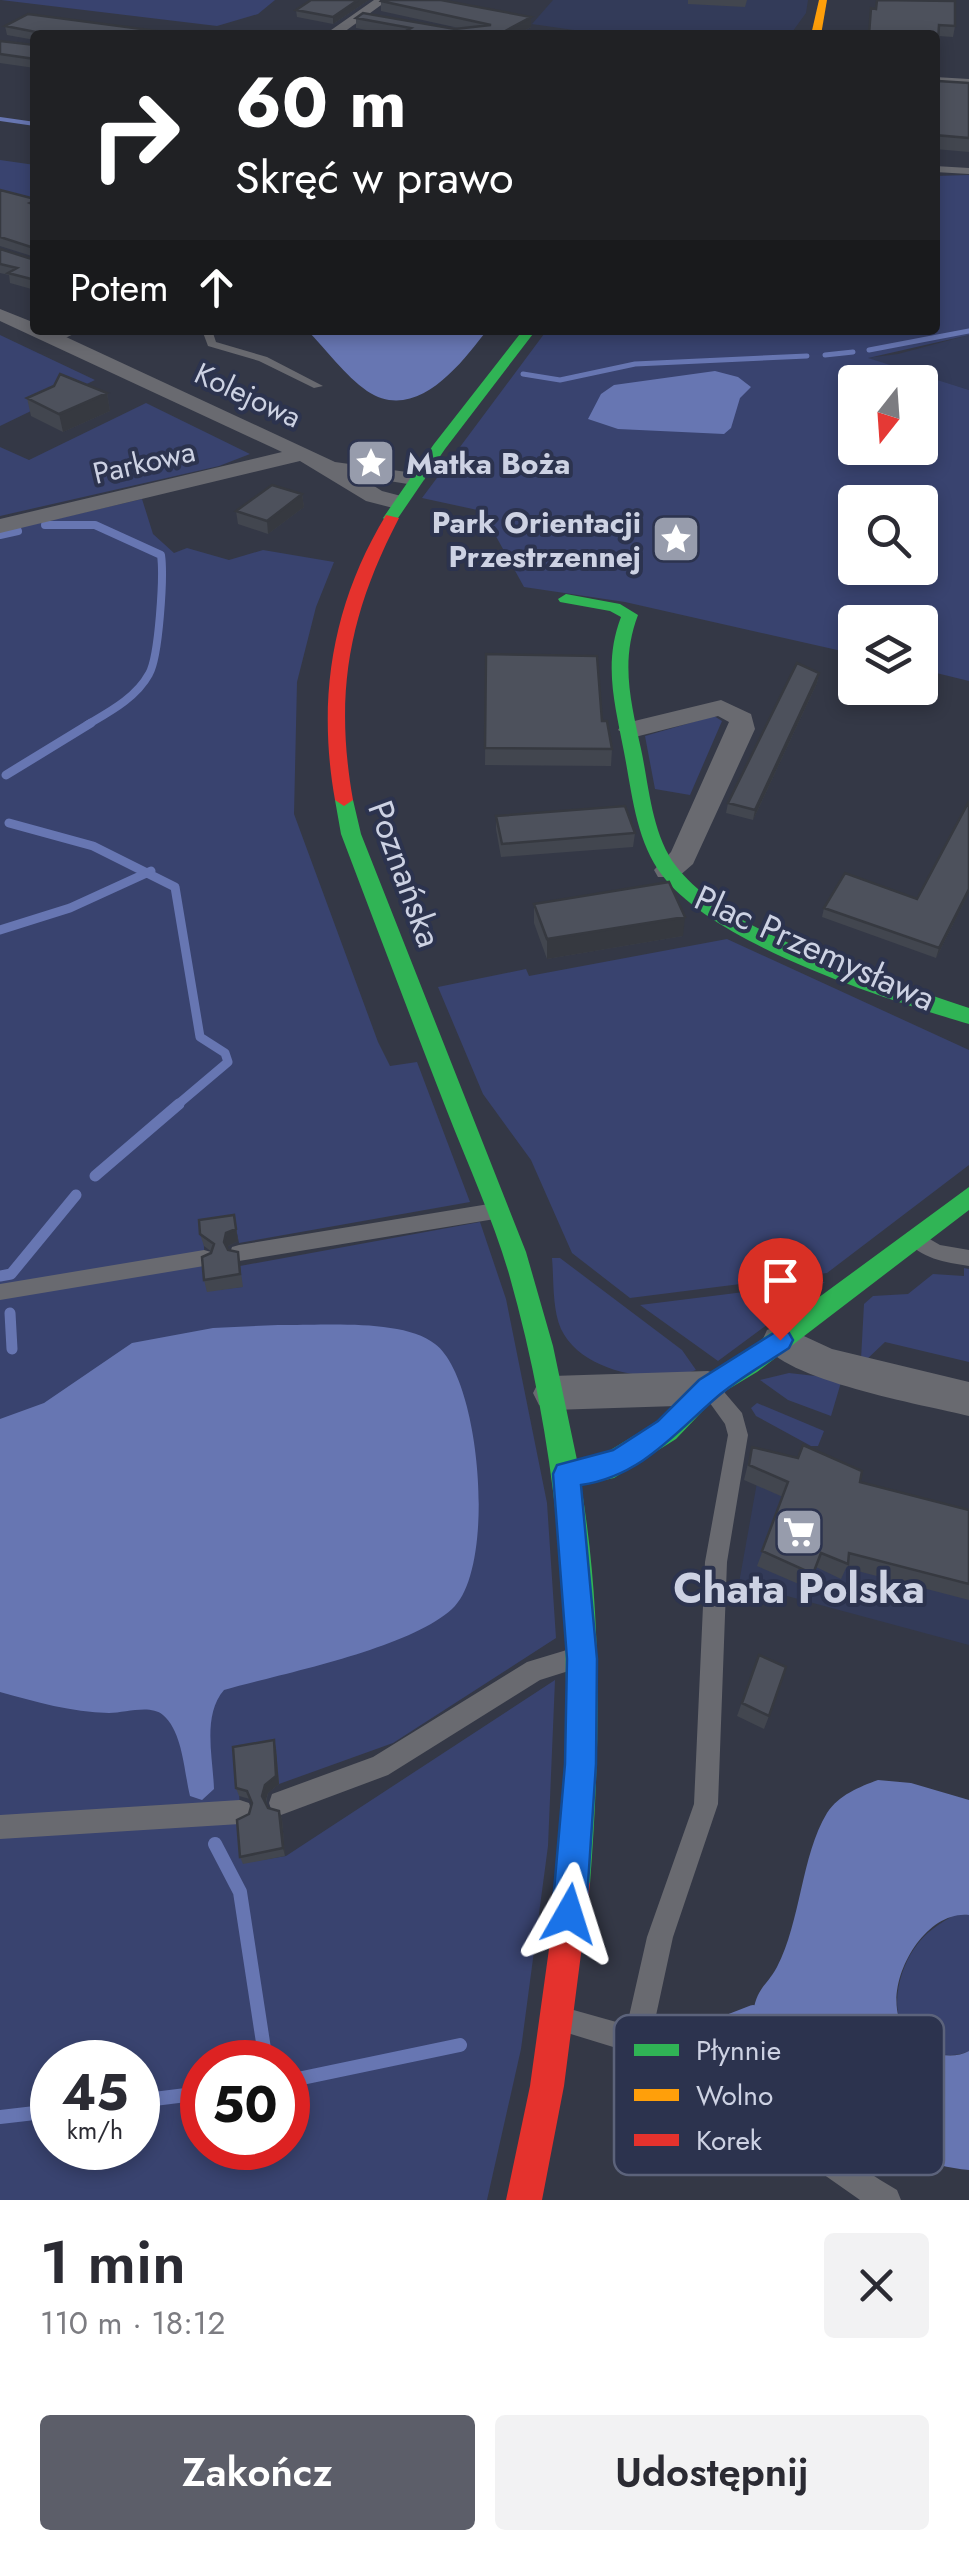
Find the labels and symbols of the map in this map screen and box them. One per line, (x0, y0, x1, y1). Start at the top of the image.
street label: Kolejowa (188, 352, 308, 438)
north arrow (838, 365, 938, 465)
street label: Parkowa (89, 429, 199, 495)
place icon: Matka Boża (345, 437, 397, 489)
place label: Matka Boża (406, 442, 570, 485)
place label: Park Orientacji Przestrzennej (432, 501, 641, 578)
place icon: Park Orientacji Przestrzennej (650, 513, 702, 565)
street label: Poznańska (355, 794, 455, 954)
street label: Plac Przemysława (687, 873, 943, 1023)
pin (738, 1238, 823, 1341)
supermarket icon: Chata Polska (773, 1506, 825, 1558)
place label: Chata Polska (673, 1558, 925, 1619)
position arrow (517, 1862, 621, 1966)
legend (614, 2015, 944, 2175)
text: Płynnie (696, 2030, 781, 2071)
speed limit sign: 50 (180, 2040, 310, 2170)
text: Wolno (696, 2075, 773, 2116)
text: Korek (696, 2120, 763, 2161)

